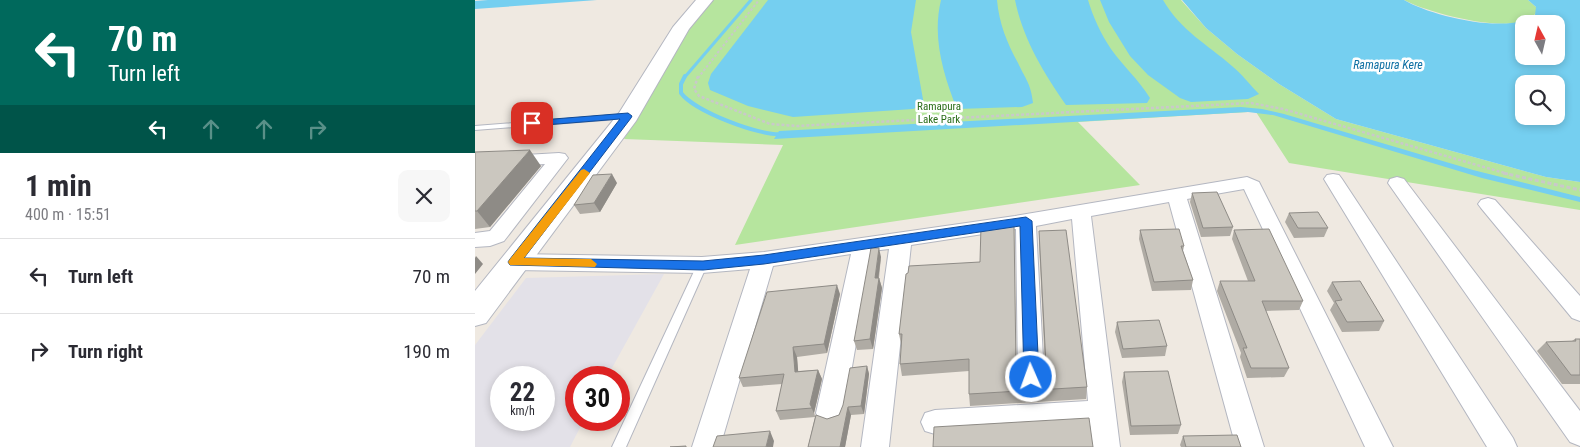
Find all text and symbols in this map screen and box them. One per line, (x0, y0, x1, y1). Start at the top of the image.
north arrow (1515, 15, 1565, 65)
map controls (1515, 15, 1565, 125)
text: 70 m (108, 19, 177, 60)
icon: left (25, 20, 90, 85)
water label: Ramapura Kere (1353, 58, 1423, 72)
text: Turn left (108, 61, 180, 86)
button: search (1515, 75, 1565, 125)
park label: Ramapura Lake Park (917, 100, 961, 126)
pin (511, 102, 553, 144)
icon: arrive (518, 109, 546, 137)
icon: left (144, 115, 172, 143)
icon: ahead (197, 115, 225, 143)
icon: ahead (250, 115, 278, 143)
icon: right (303, 115, 331, 143)
text: 1 min (25, 168, 92, 203)
button: close (398, 170, 450, 222)
text: 400 m · 15:51 (25, 205, 111, 224)
icon: left (25, 262, 53, 290)
text: Turn left (68, 265, 133, 288)
text: 70 m (413, 265, 450, 288)
icon: right (25, 337, 53, 365)
text: Turn right (68, 340, 143, 363)
text: 190 m (403, 340, 450, 363)
position arrow (1004, 350, 1056, 402)
speed limit sign: 30 (565, 366, 630, 431)
text: 22 (510, 378, 535, 407)
text: km/h (510, 404, 535, 418)

